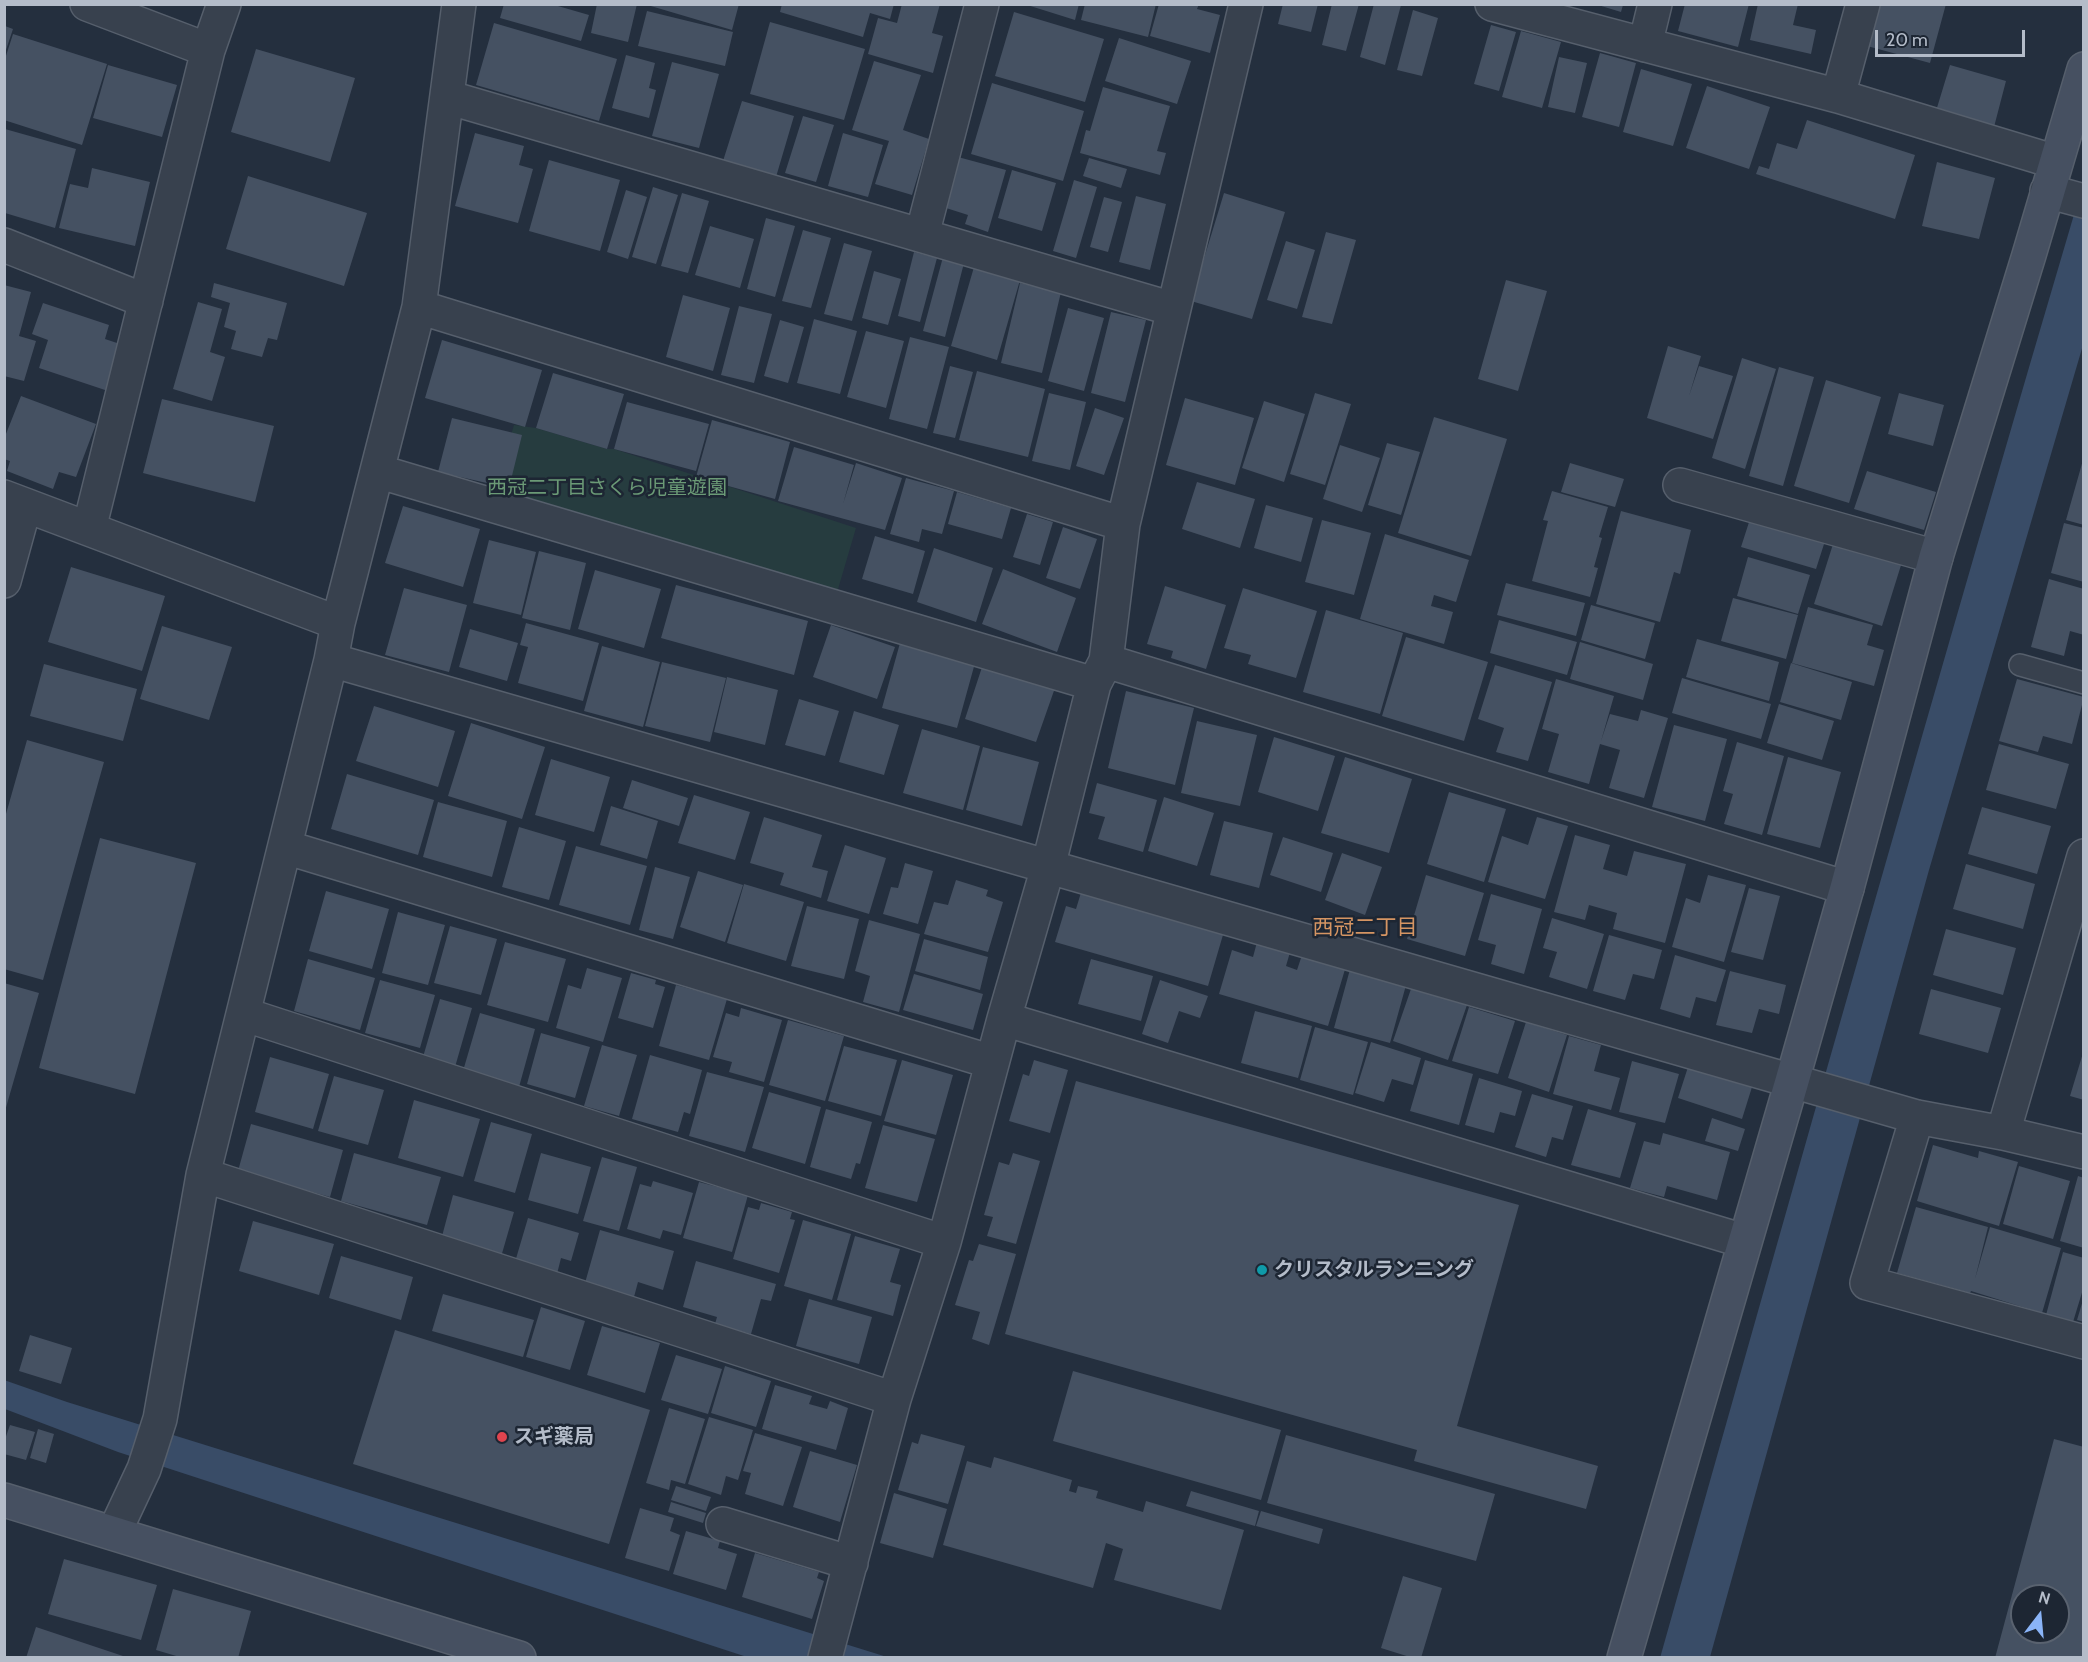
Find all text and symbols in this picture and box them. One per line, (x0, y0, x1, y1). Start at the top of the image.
scale bar (1878, 18, 2028, 56)
text: 20 m (1886, 29, 1928, 51)
park label: 西冠二丁目さくら児童遊園 (487, 476, 727, 500)
district label: 西冠二丁目 (1313, 915, 1417, 941)
place label: クリスタルランニング (1274, 1258, 1474, 1282)
marker: クリスタルランニング (1255, 1263, 1269, 1277)
place label: スギ薬局 (514, 1425, 594, 1449)
marker: スギ薬局 (495, 1430, 509, 1444)
north arrow (2010, 1584, 2070, 1644)
text: N (2036, 1587, 2053, 1609)

